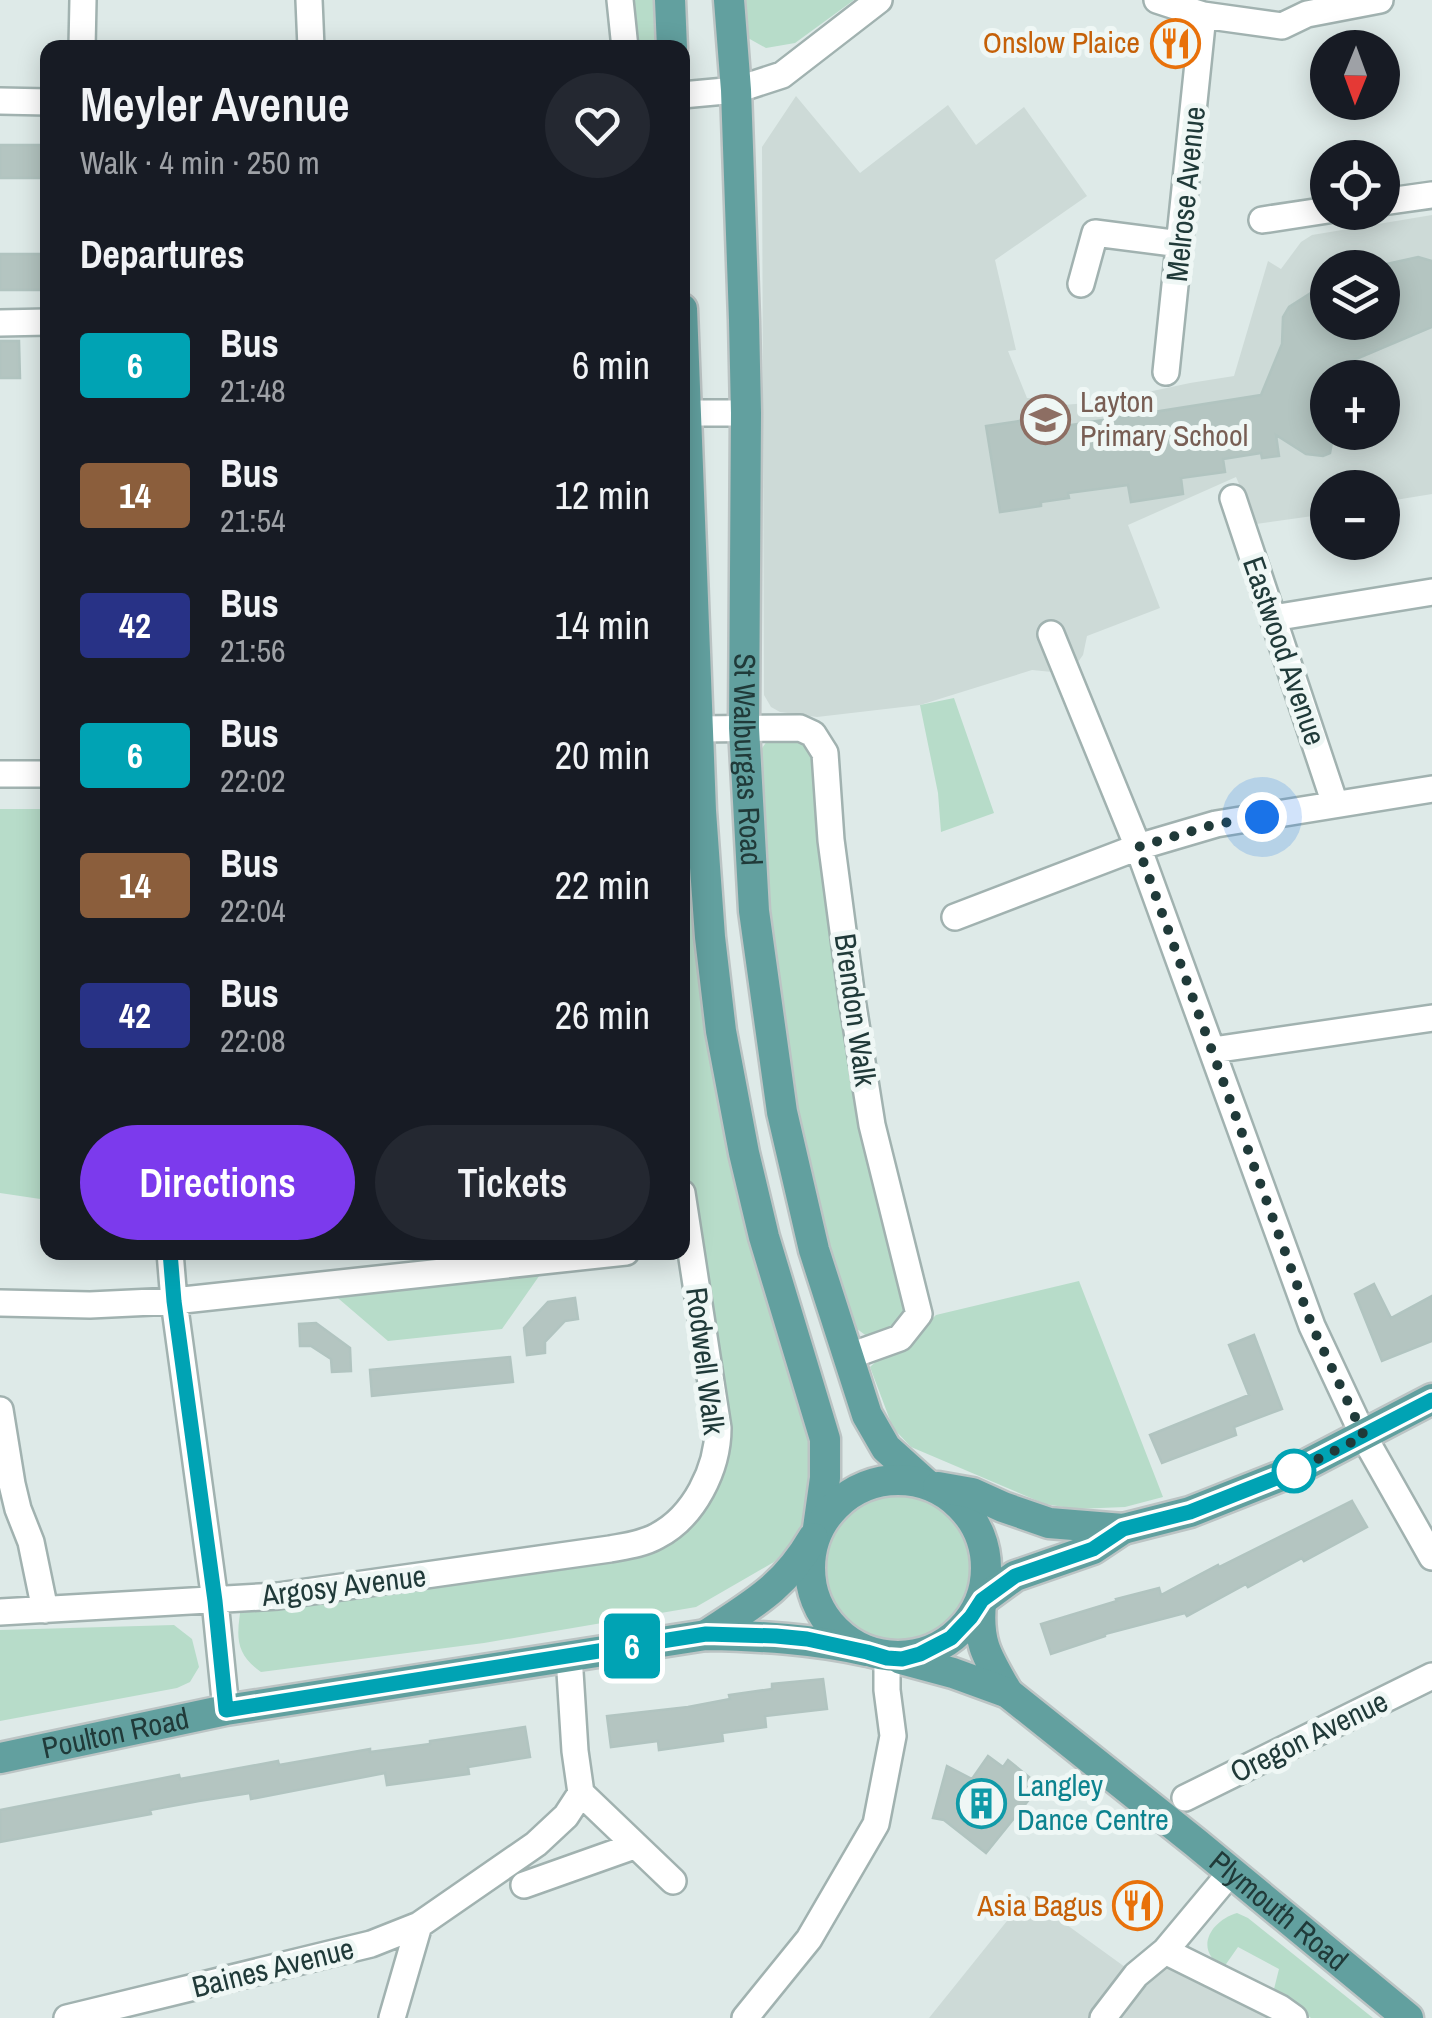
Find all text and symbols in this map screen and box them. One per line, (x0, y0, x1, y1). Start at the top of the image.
restaurant icon: Onslow Plaice (1149, 17, 1201, 69)
place label: Onslow Plaice (983, 22, 1140, 62)
north arrow (1310, 30, 1400, 120)
map controls (1310, 30, 1400, 560)
text: Meyler Avenue (80, 71, 350, 136)
button: heart (545, 73, 650, 178)
street label: Melrose Avenue (1156, 104, 1214, 283)
button: locate (1310, 140, 1400, 230)
text: Walk · 4 min · 250 m (80, 141, 320, 184)
text: Departures (80, 229, 245, 280)
button: layers (1310, 250, 1400, 340)
text: Bus (220, 318, 279, 369)
text: 6 min (572, 340, 650, 391)
text: 6 (127, 342, 143, 389)
button: + (1310, 360, 1400, 450)
text: 21:48 (220, 369, 286, 412)
place label: Layton Primary School (1080, 381, 1248, 455)
school or university icon: Layton Primary School (1019, 393, 1071, 445)
text: Bus (220, 448, 279, 499)
text: 12 min (555, 470, 650, 521)
button: − (1310, 470, 1400, 560)
text: 14 (119, 472, 151, 519)
text: 21:54 (220, 499, 286, 542)
street label: Eastwood Avenue (1234, 551, 1336, 750)
text: Bus (220, 578, 279, 629)
text: 14 min (555, 600, 650, 651)
text: 42 (119, 602, 151, 649)
text: 21:56 (220, 629, 286, 672)
street label: St Walburgas Road (725, 653, 772, 867)
text: Bus (220, 708, 279, 759)
text: 20 min (555, 730, 650, 781)
text: 6 (127, 732, 143, 779)
text: 22:02 (220, 759, 286, 802)
your location (1237, 792, 1287, 842)
text: Bus (220, 838, 279, 889)
text: 22 min (555, 860, 650, 911)
text: 14 (119, 862, 151, 909)
text: 22:04 (220, 889, 286, 932)
street label: Brendon Walk (825, 931, 887, 1089)
text: Bus (220, 968, 279, 1019)
text: 26 min (555, 990, 650, 1041)
text: 42 (119, 992, 151, 1039)
text: 22:08 (220, 1019, 286, 1062)
button: Directions (80, 1125, 355, 1240)
button: Tickets (375, 1125, 650, 1240)
street label: Rodwell Walk (677, 1285, 735, 1437)
unlabelled marker (1273, 1450, 1315, 1492)
street label: Argosy Avenue (259, 1555, 428, 1615)
line badge: 6 (600, 1614, 664, 1678)
text: 6 (624, 1623, 640, 1670)
street label: Oregon Avenue (1223, 1681, 1394, 1791)
street label: Poulton Road (38, 1697, 192, 1768)
place label: Langley Dance Centre (1017, 1765, 1169, 1839)
building icon: Langley Dance Centre (956, 1777, 1008, 1829)
street label: Plymouth Road (1202, 1841, 1357, 1979)
restaurant icon: Asia Bagus (1112, 1880, 1164, 1932)
place label: Asia Bagus (976, 1885, 1103, 1925)
street label: Baines Avenue (188, 1928, 358, 2006)

